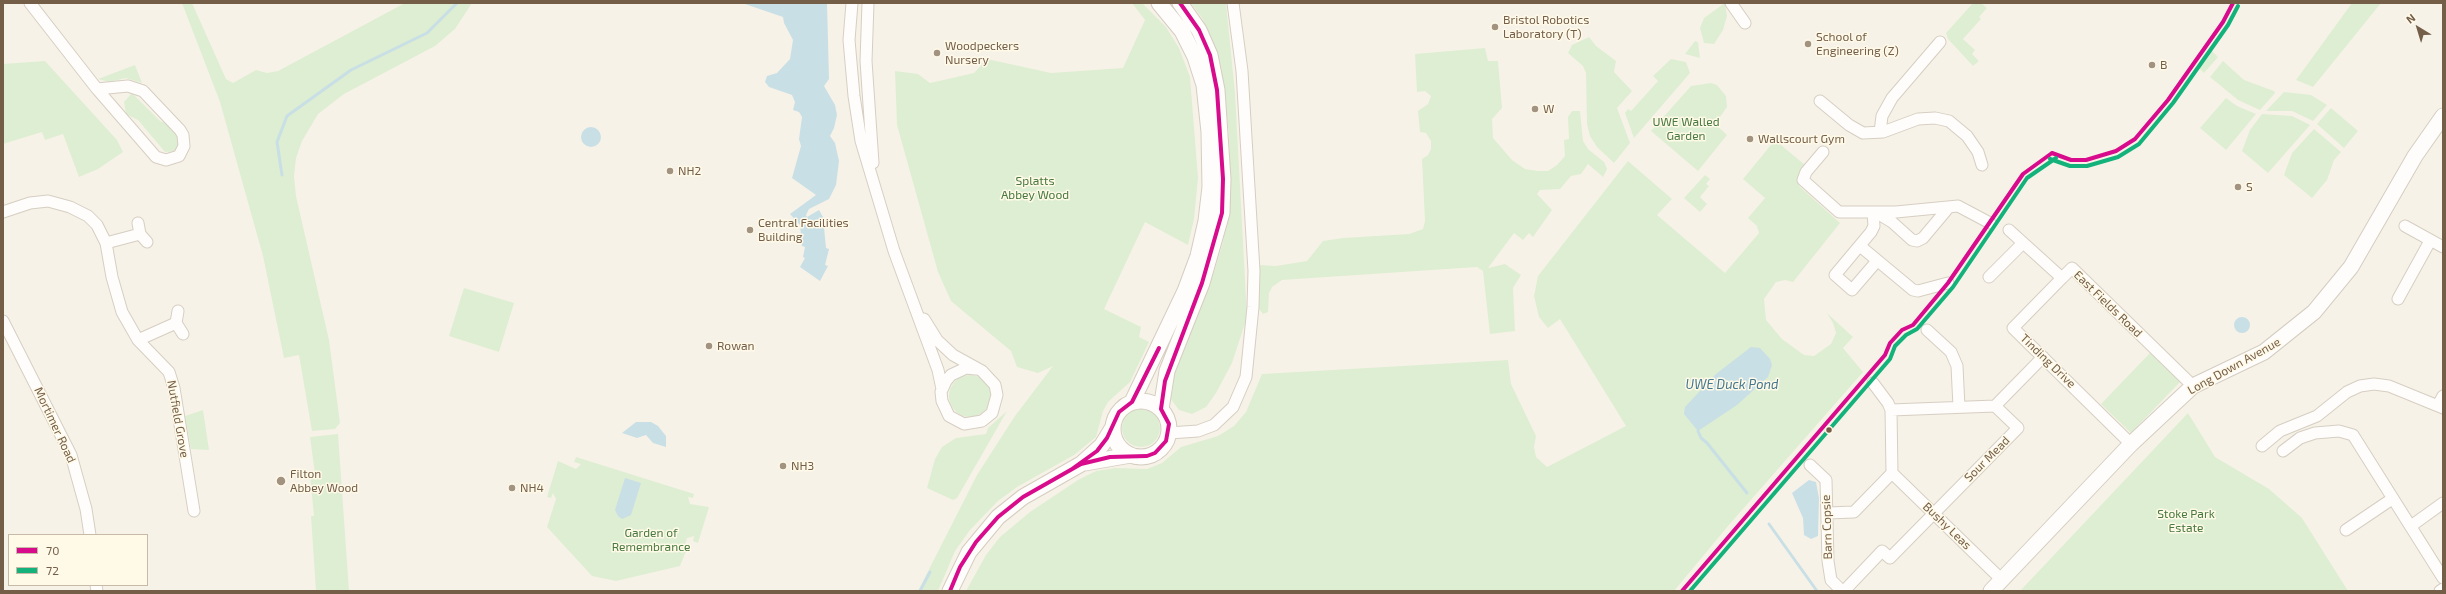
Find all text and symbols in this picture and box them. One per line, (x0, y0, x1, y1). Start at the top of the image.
north arrow (2398, 8, 2438, 48)
text: N (2403, 11, 2417, 26)
place label: Bristol Robotics Laboratory (T) (1503, 13, 1589, 41)
marker: Bristol Robotics Laboratory (T) (1490, 22, 1500, 32)
place label: School of Engineering (Z) (1816, 30, 1899, 58)
place label: Woodpeckers Nursery (945, 39, 1019, 67)
marker: School of Engineering (Z) (1803, 39, 1813, 49)
marker: Woodpeckers Nursery (932, 48, 942, 58)
place label: B (2160, 58, 2167, 72)
marker: B (2147, 60, 2157, 70)
place label: W (1543, 102, 1554, 116)
marker: W (1530, 104, 1540, 114)
park label: UWE Walled Garden (1652, 115, 1720, 143)
place label: Wallscourt Gym (1758, 132, 1845, 146)
marker: Wallscourt Gym (1745, 134, 1755, 144)
place label: NH2 (678, 164, 701, 178)
marker: NH2 (665, 166, 675, 176)
park label: Splatts Abbey Wood (1001, 174, 1069, 202)
place label: S (2246, 180, 2253, 194)
marker: S (2233, 182, 2243, 192)
place label: Central Facilities Building (758, 216, 849, 244)
marker: Central Facilities Building (745, 225, 755, 235)
street label: East Fields Road (2071, 268, 2145, 340)
street label: Tinding Drive (2017, 331, 2079, 391)
street label: Long Down Avenue (2185, 335, 2283, 397)
place label: Rowan (717, 339, 755, 353)
marker: Rowan (704, 341, 714, 351)
water label: UWE Duck Pond (1686, 377, 1778, 393)
street label: Nutfield Grove (164, 379, 192, 459)
street label: Mortimer Road (31, 385, 79, 465)
unlabelled marker (1824, 425, 1834, 435)
street label: Sour Mead (1961, 433, 2013, 485)
place label: NH3 (791, 459, 814, 473)
marker: NH3 (778, 461, 788, 471)
place label: Filton Abbey Wood (290, 467, 358, 495)
marker: Filton Abbey Wood (275, 475, 287, 487)
place label: NH4 (520, 481, 544, 495)
marker: NH4 (507, 483, 517, 493)
street label: Barn Copsie (1819, 494, 1835, 560)
street label: Bushy Leas (1920, 499, 1974, 553)
park label: Stoke Park Estate (2157, 507, 2215, 535)
park label: Garden of Remembrance (612, 526, 690, 554)
legend (8, 534, 148, 586)
text: 70 (46, 543, 59, 557)
text: 72 (46, 563, 59, 577)

